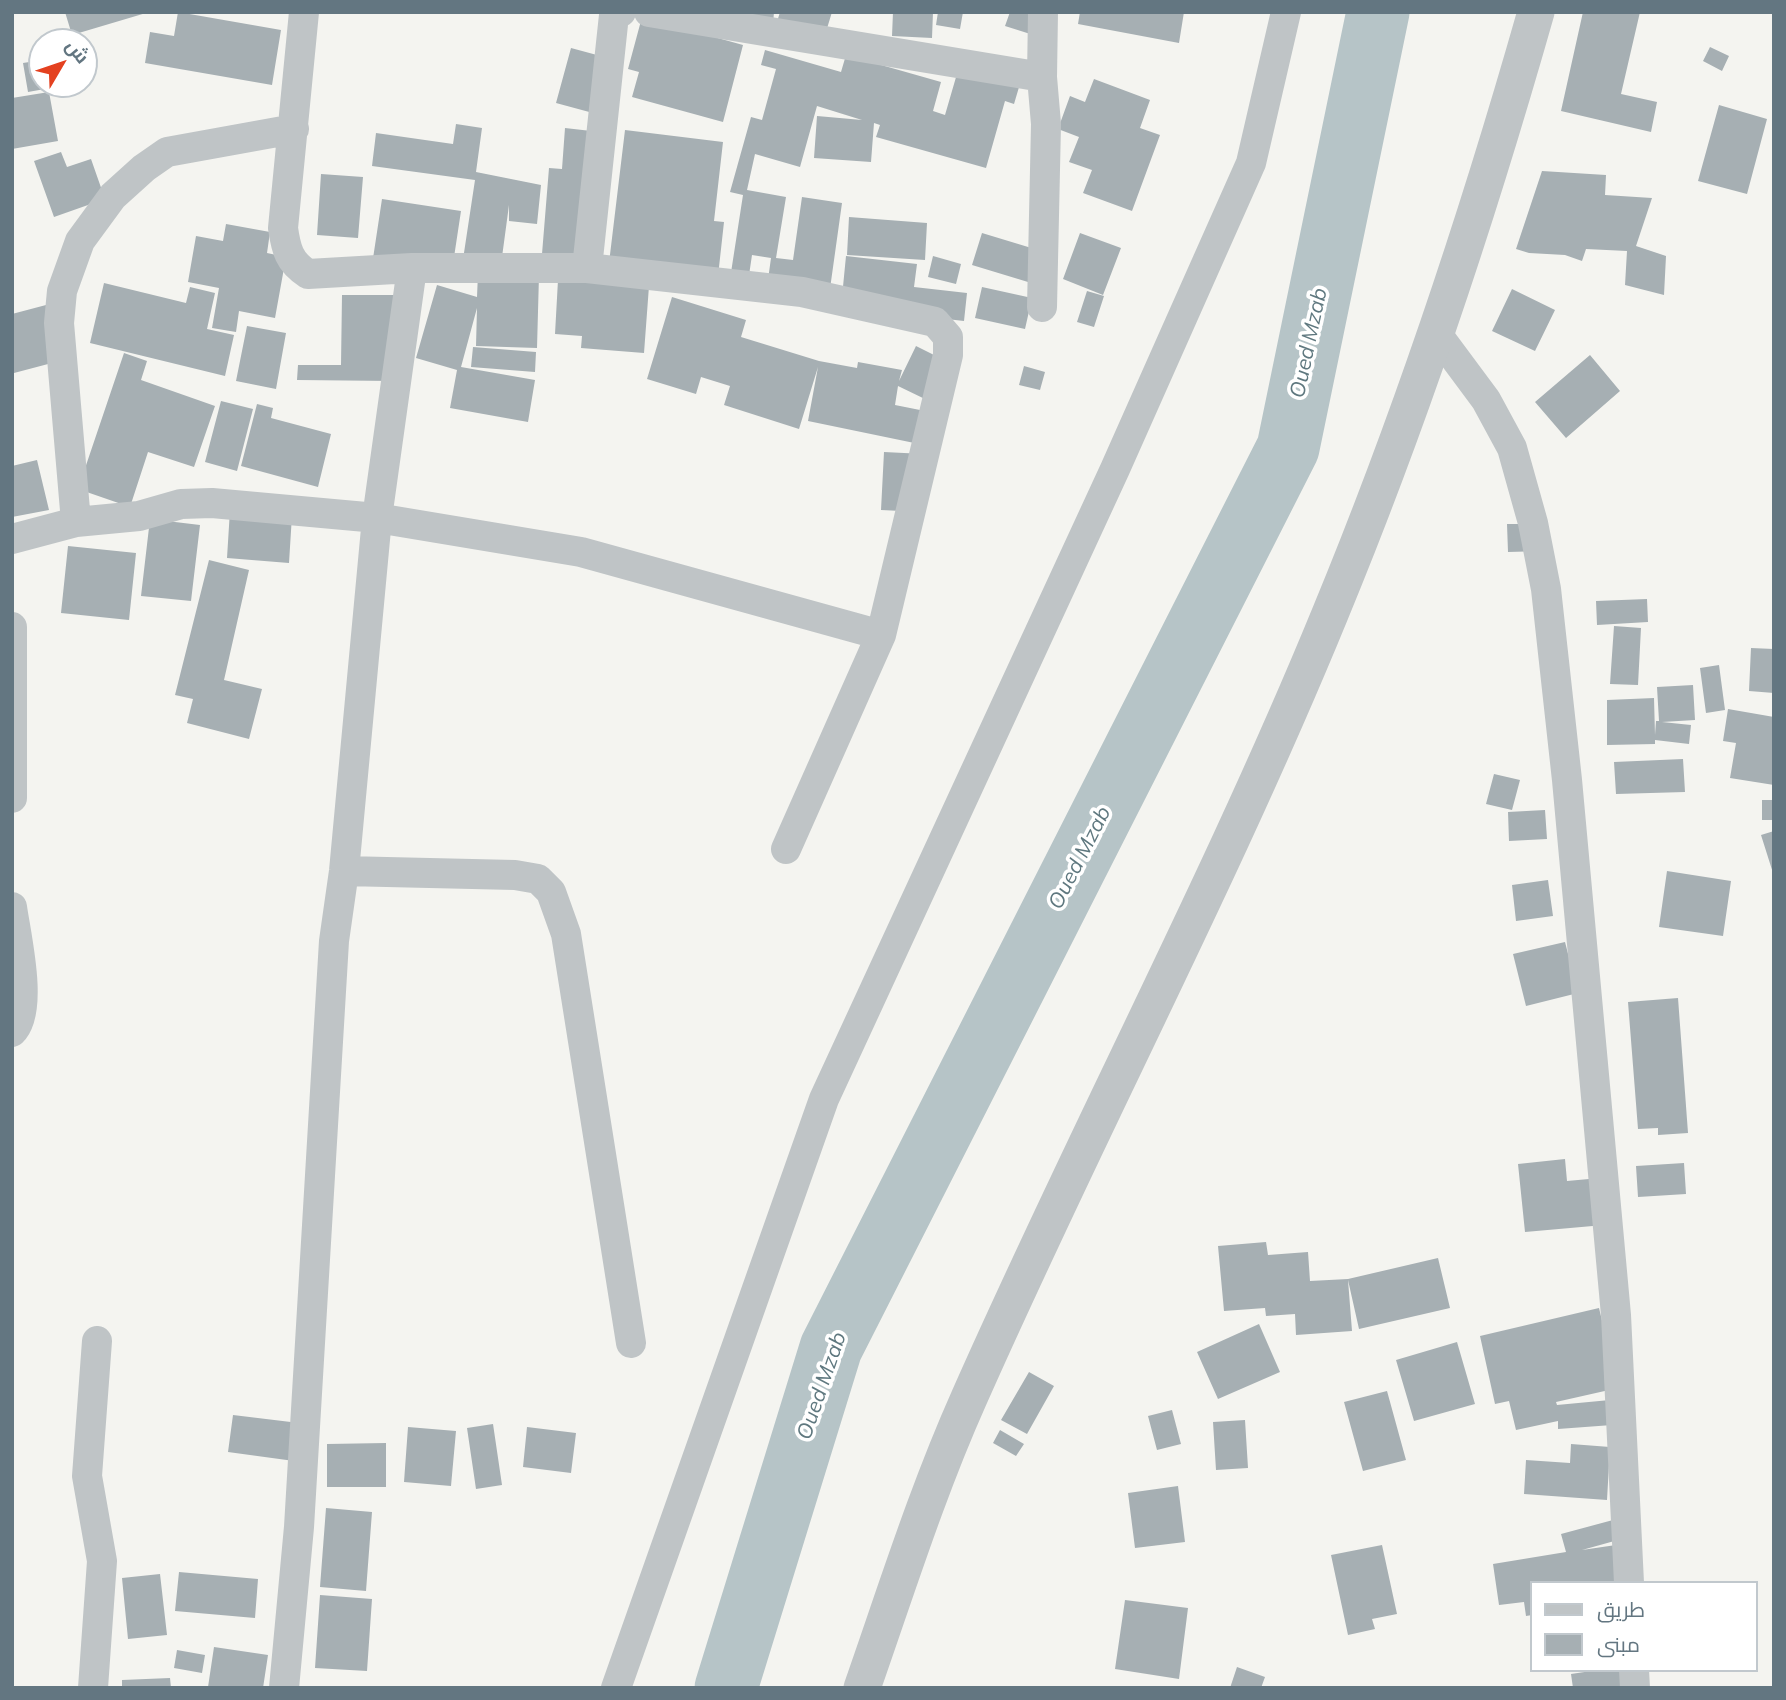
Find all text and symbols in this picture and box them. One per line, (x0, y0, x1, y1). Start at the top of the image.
north arrow (28, 28, 98, 98)
text: ش (61, 34, 95, 68)
water label: Oued Mzab (1285, 286, 1333, 400)
water label: Oued Mzab (1043, 802, 1117, 914)
water label: Oued Mzab (792, 1329, 852, 1443)
legend (1530, 1581, 1758, 1672)
text: طريق (1597, 1596, 1645, 1622)
text: مبنى (1597, 1631, 1640, 1657)

